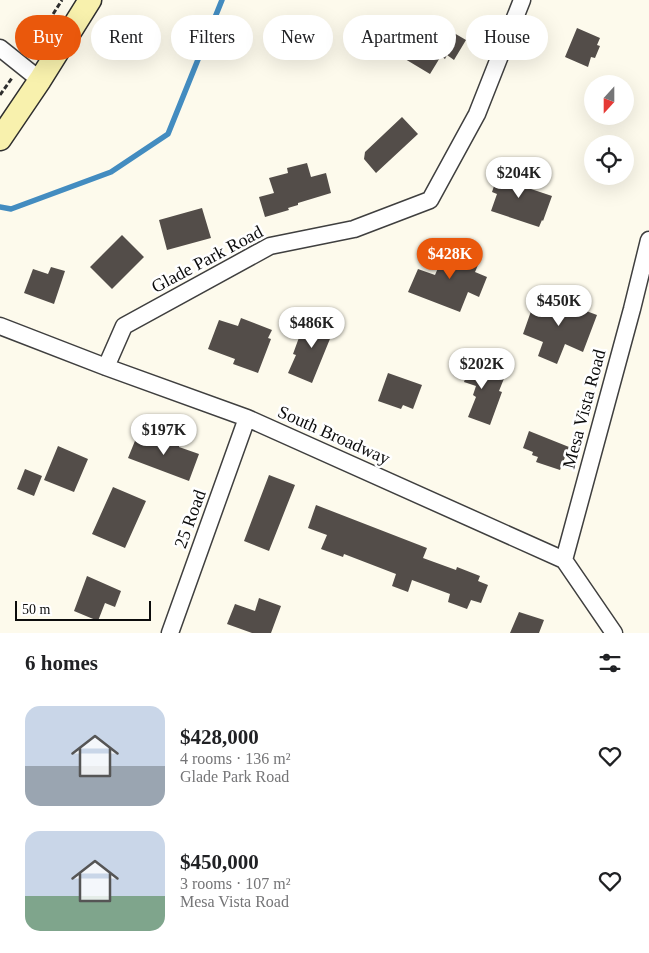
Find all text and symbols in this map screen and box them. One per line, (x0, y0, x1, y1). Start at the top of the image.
chip: Buy (15, 15, 81, 60)
chip: Rent (91, 15, 161, 60)
chip: Filters (171, 15, 253, 60)
chip: New (263, 15, 333, 60)
chip: Apartment (343, 15, 456, 60)
chip: House (466, 15, 548, 60)
north arrow (584, 75, 634, 125)
map controls (584, 75, 634, 185)
button: locate (584, 135, 634, 185)
pin: $204K (484, 156, 554, 199)
text: $204K (497, 164, 541, 181)
street label: Glade Park Road (148, 221, 266, 297)
pin: $428K (415, 238, 485, 280)
text: $428K (428, 245, 472, 262)
pin: $450K (524, 284, 594, 327)
text: $450K (537, 292, 581, 309)
pin: $486K (277, 306, 347, 349)
text: $486K (290, 314, 334, 331)
street label: Mesa Vista Road (558, 347, 610, 471)
pin: $202K (447, 348, 517, 390)
text: $202K (460, 355, 504, 372)
street label: South Broadway (275, 401, 393, 469)
pin: $197K (129, 414, 199, 456)
text: $197K (142, 421, 186, 438)
street label: 25 Road (170, 487, 210, 551)
scale bar (15, 598, 151, 621)
text: 50 m (22, 602, 50, 617)
icon: filters (596, 649, 624, 677)
text: 6 homes (25, 651, 98, 675)
text: $428,000 (180, 725, 259, 749)
icon: home (65, 726, 125, 786)
icon: heart (596, 742, 624, 770)
text: 4 rooms · 136 m² (180, 750, 291, 767)
text: Glade Park Road (180, 768, 289, 785)
text: $450,000 (180, 850, 259, 874)
icon: home (65, 851, 125, 911)
icon: heart (596, 867, 624, 895)
text: 3 rooms · 107 m² (180, 875, 291, 892)
text: Mesa Vista Road (180, 893, 289, 910)

